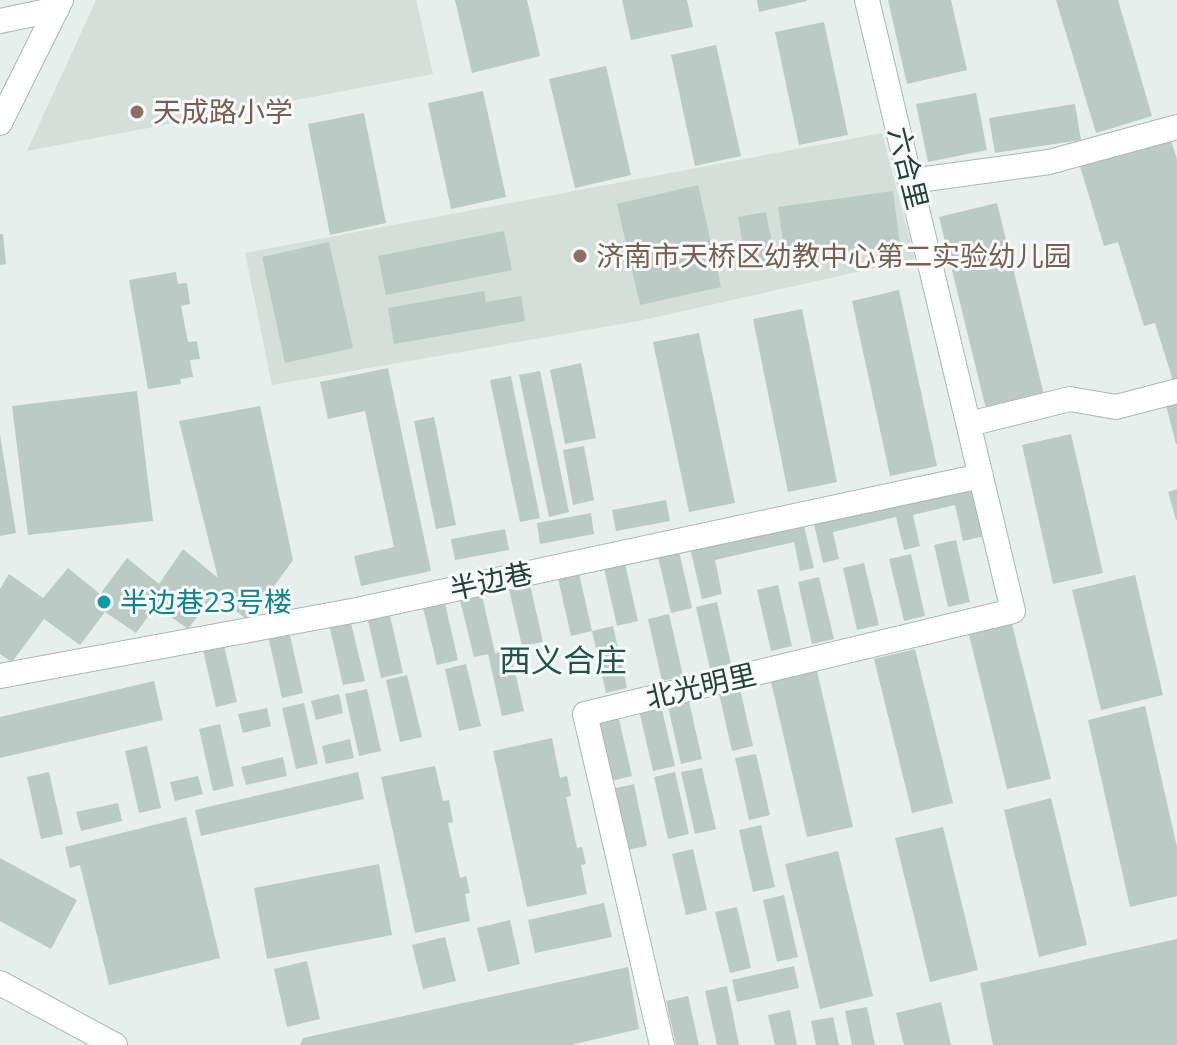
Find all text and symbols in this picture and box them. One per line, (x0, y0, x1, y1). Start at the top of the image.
place label: 天成路小学 (153, 92, 293, 130)
marker: 天成路小学 (128, 103, 146, 121)
street label: 六合里 (880, 122, 938, 213)
place label: 济南市天桥区幼教中心第二实验幼儿园 (596, 236, 1072, 274)
marker: 济南市天桥区幼教中心第二实验幼儿园 (571, 247, 589, 265)
street label: 半边巷 (446, 553, 536, 607)
place label: 半边巷23号楼 (120, 582, 292, 620)
marker: 半边巷23号楼 (95, 593, 113, 611)
district label: 西义合庄 (499, 638, 627, 681)
street label: 北光明里 (642, 654, 760, 716)

